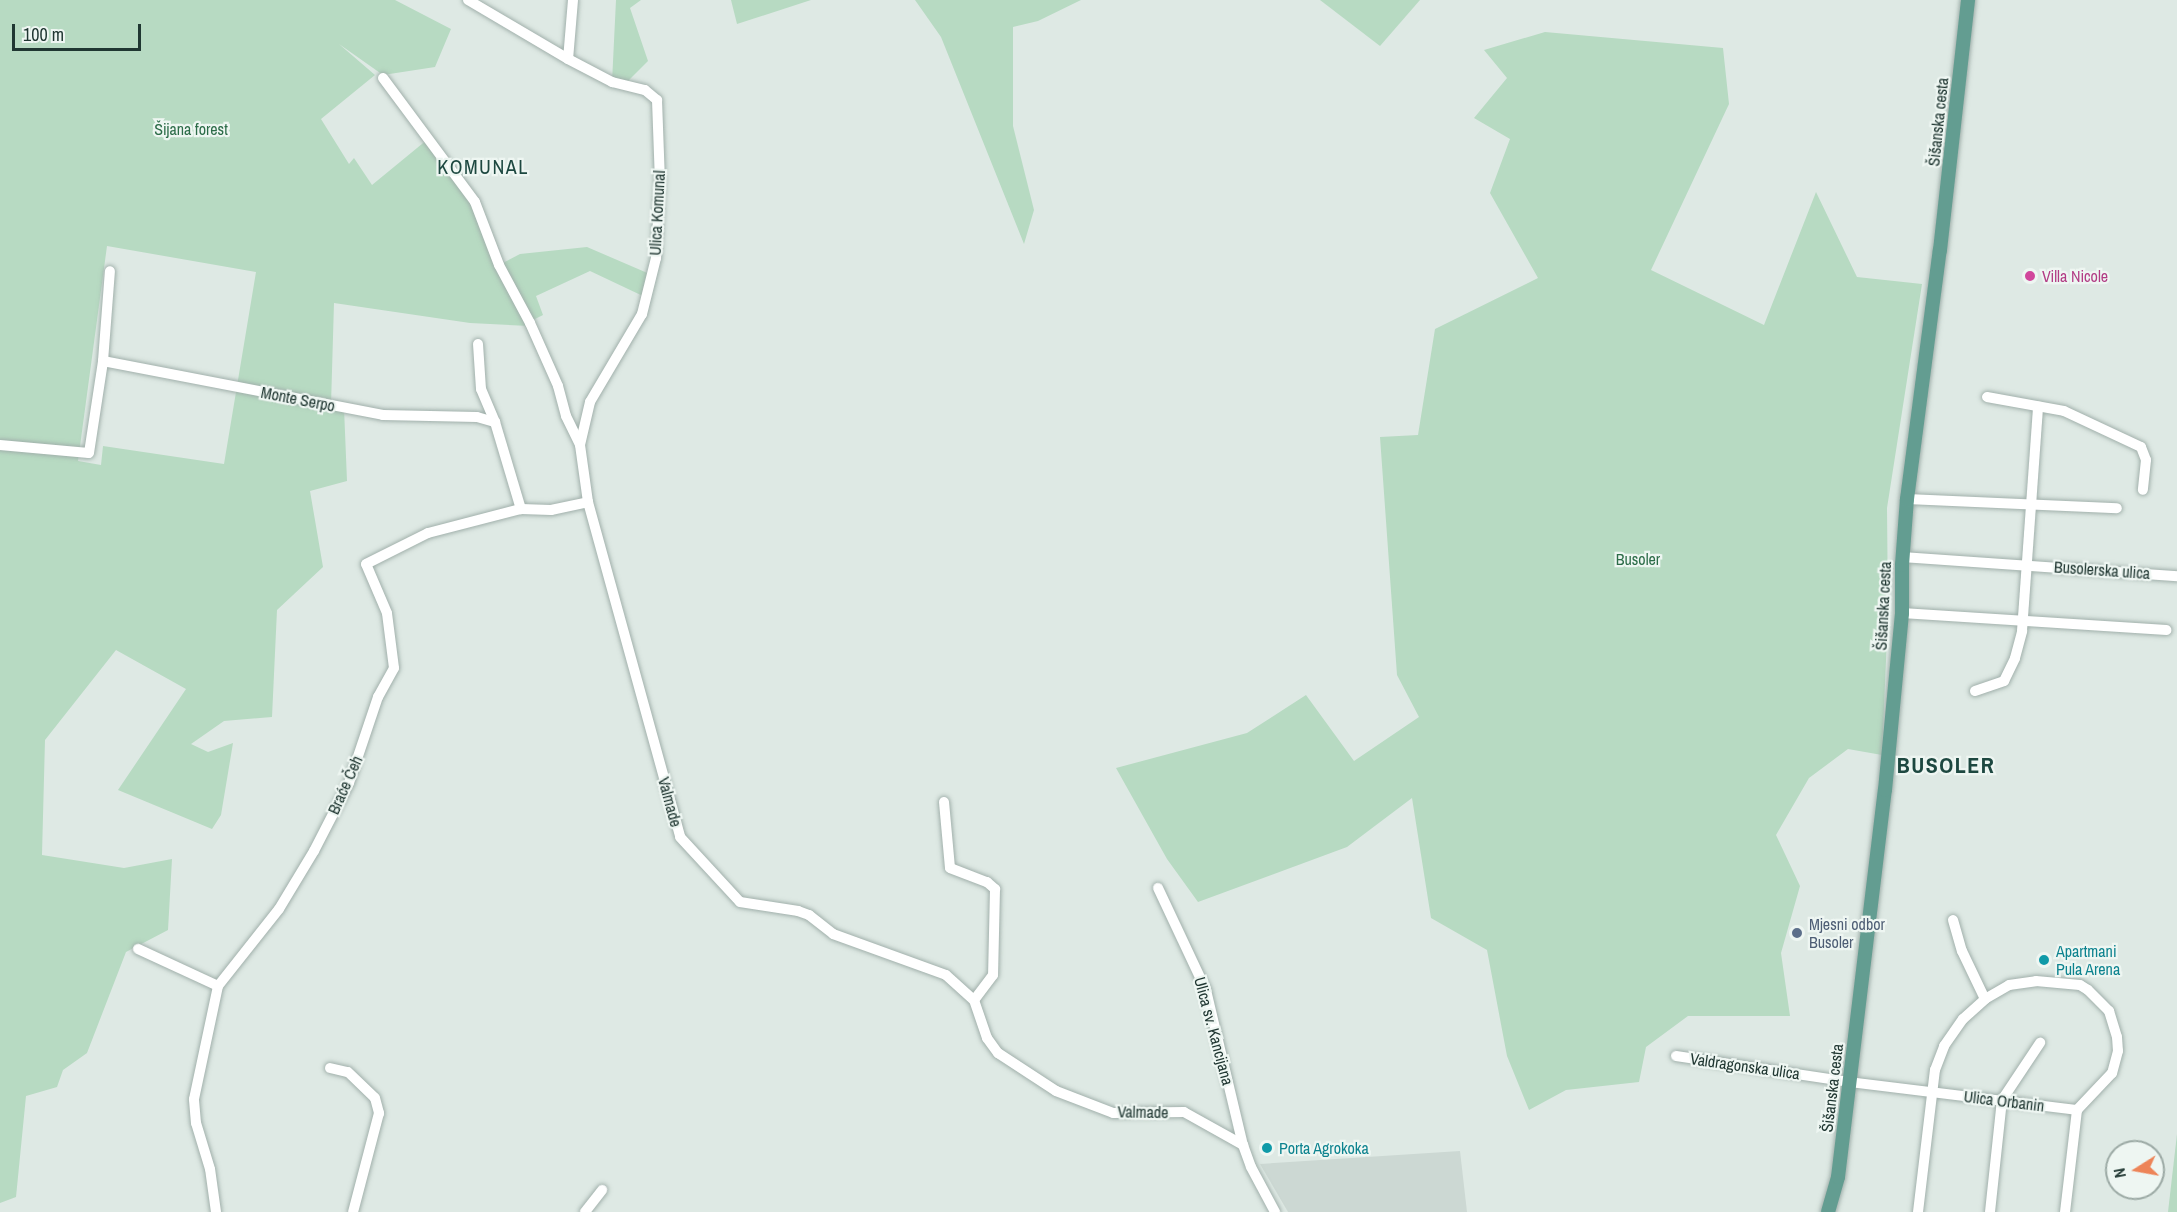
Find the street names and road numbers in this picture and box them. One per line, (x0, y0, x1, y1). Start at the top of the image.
street label: Šišanska cesta (1924, 77, 1952, 167)
street label: Ulica Komunal (645, 170, 669, 256)
street label: Monte Serpo (259, 382, 337, 416)
street label: Busolerska ulica (2053, 557, 2151, 583)
street label: Šišanska cesta (1871, 561, 1895, 651)
street label: Braće Čeh (324, 753, 366, 817)
street label: Valmade (654, 775, 686, 829)
street label: Ulica sv. Kancijana (1190, 975, 1238, 1087)
street label: Šišanska cesta (1817, 1043, 1847, 1133)
street label: Valdragonska ulica (1689, 1049, 1801, 1083)
street label: Ulica Orbanin (1963, 1087, 2045, 1115)
street label: Valmade (1117, 1102, 1169, 1122)

